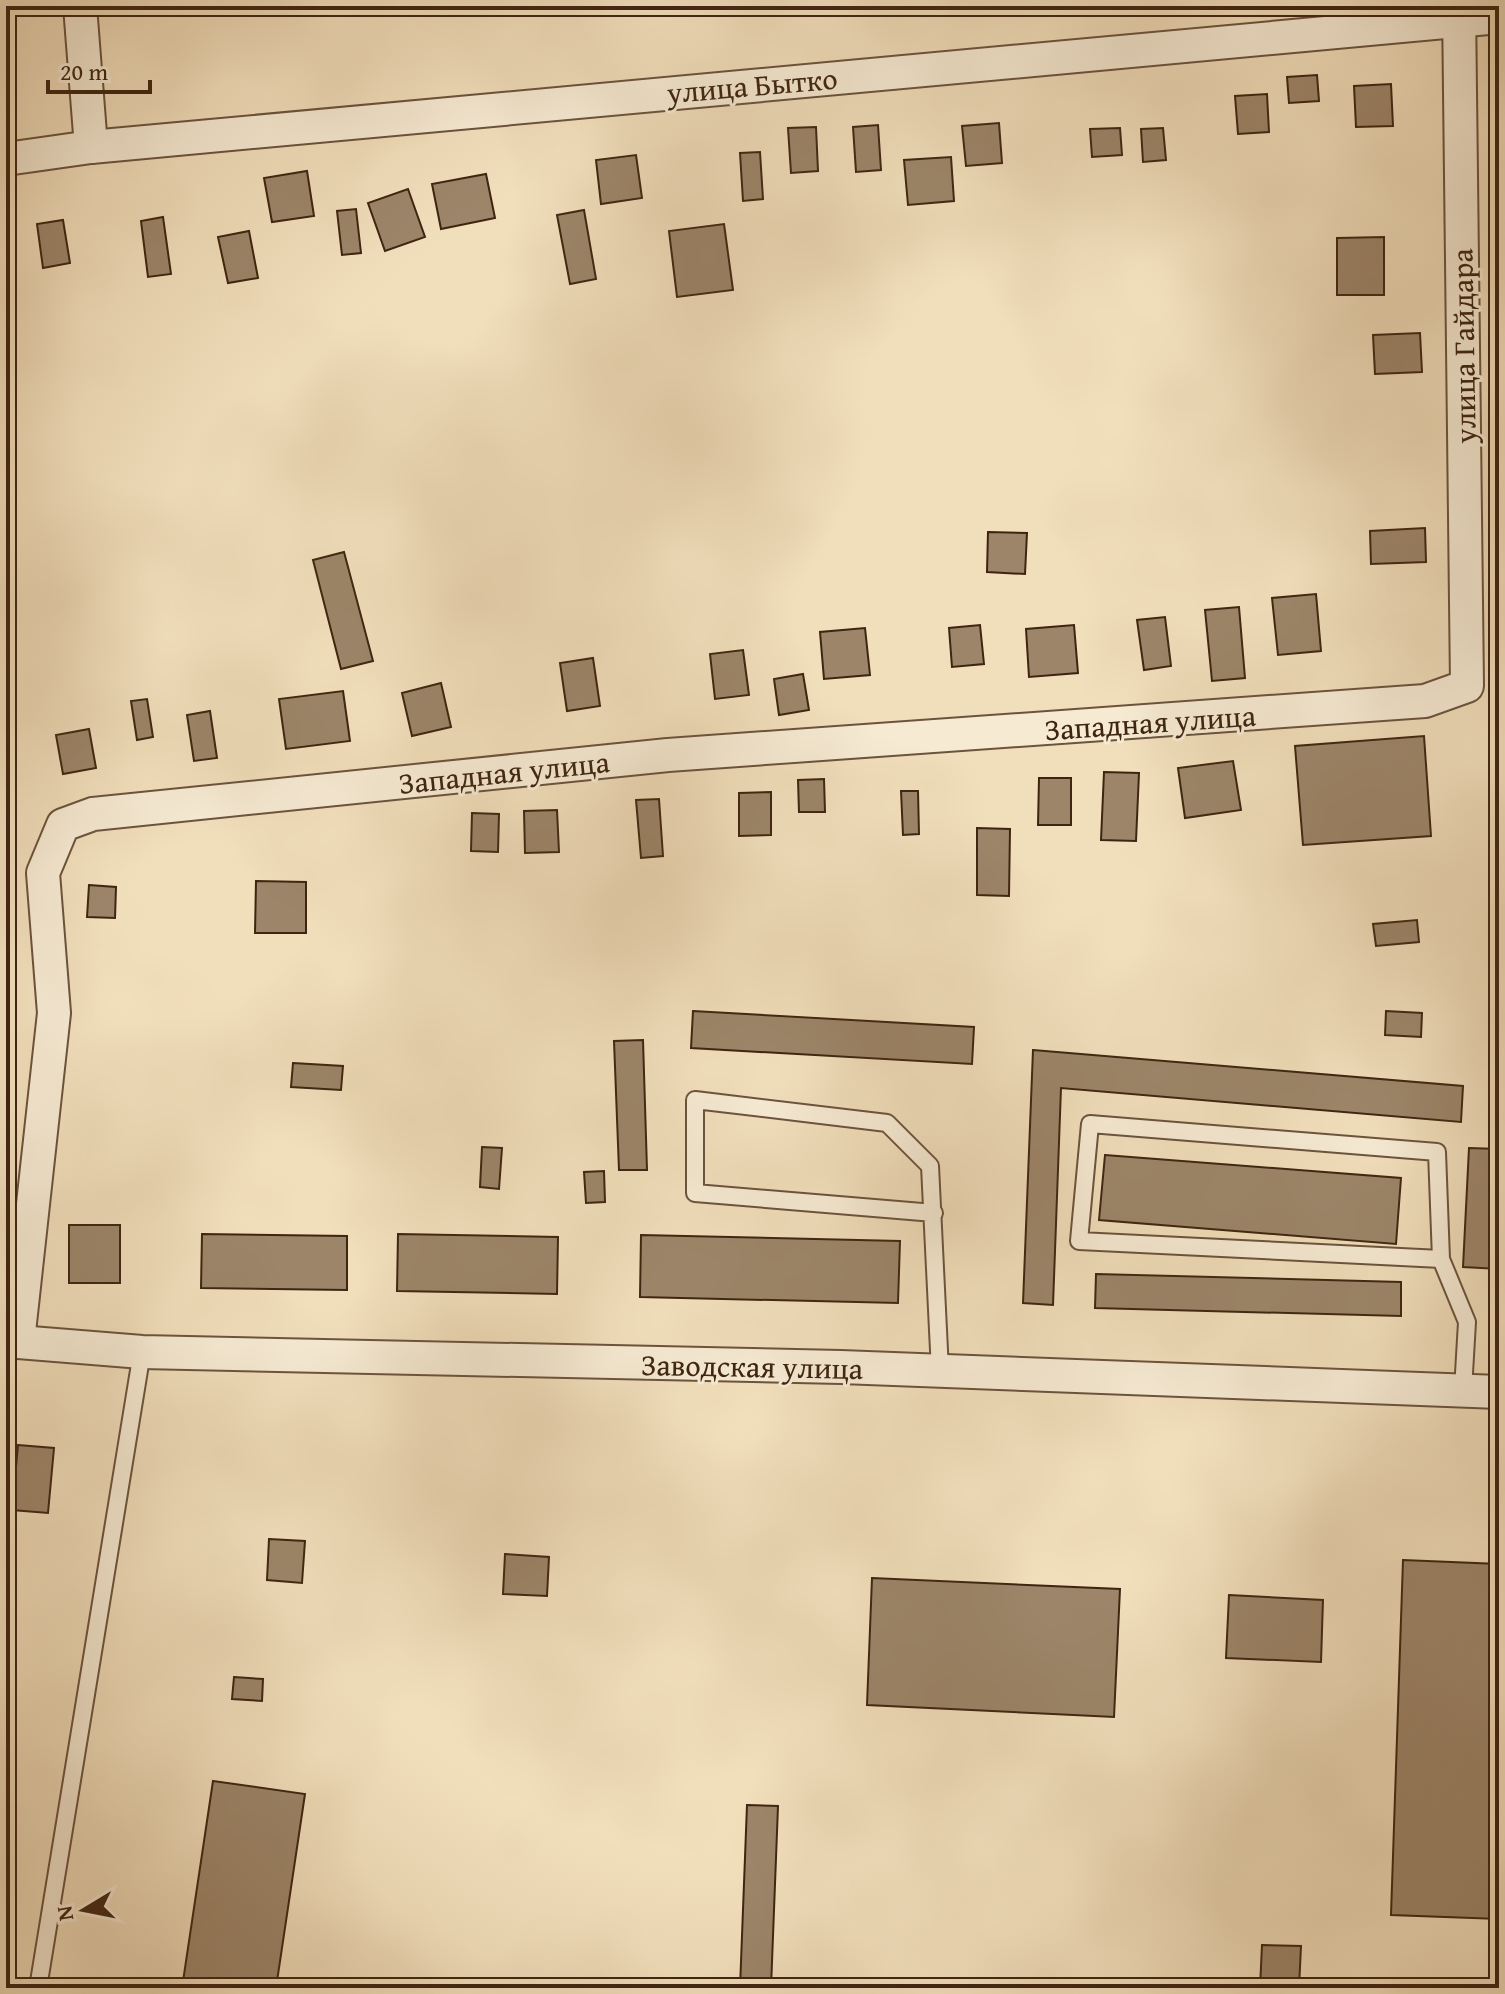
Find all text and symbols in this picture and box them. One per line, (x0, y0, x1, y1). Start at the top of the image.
scale bar (48, 44, 150, 94)
text: 20 m (60, 54, 108, 89)
street label: улица Бытко (664, 56, 839, 114)
street label: улица Гайдара (1439, 247, 1487, 445)
street label: Западная улица (1043, 693, 1258, 751)
street label: Западная улица (396, 739, 612, 805)
street label: Заводская улица (641, 1342, 864, 1390)
north arrow (44, 1870, 124, 1950)
text: N (47, 1903, 81, 1923)

